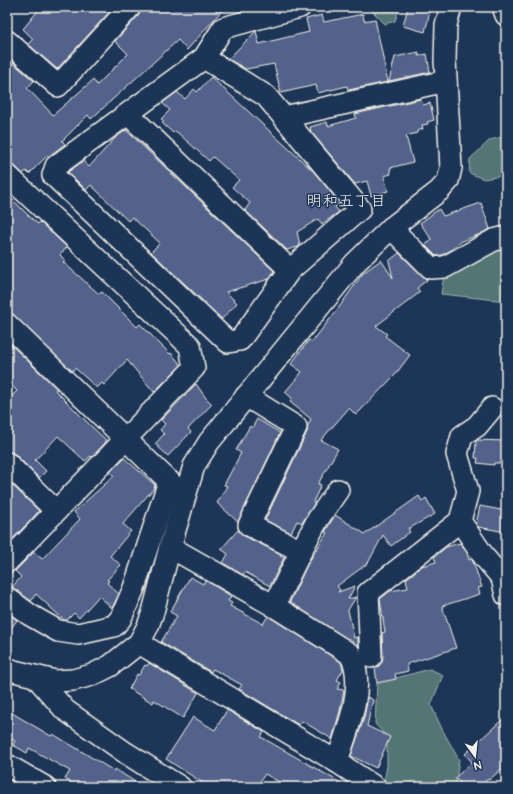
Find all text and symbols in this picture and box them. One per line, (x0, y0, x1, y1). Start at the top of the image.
district label: 明和五丁目 (306, 190, 386, 212)
north arrow (455, 736, 495, 776)
text: N (472, 757, 483, 773)

